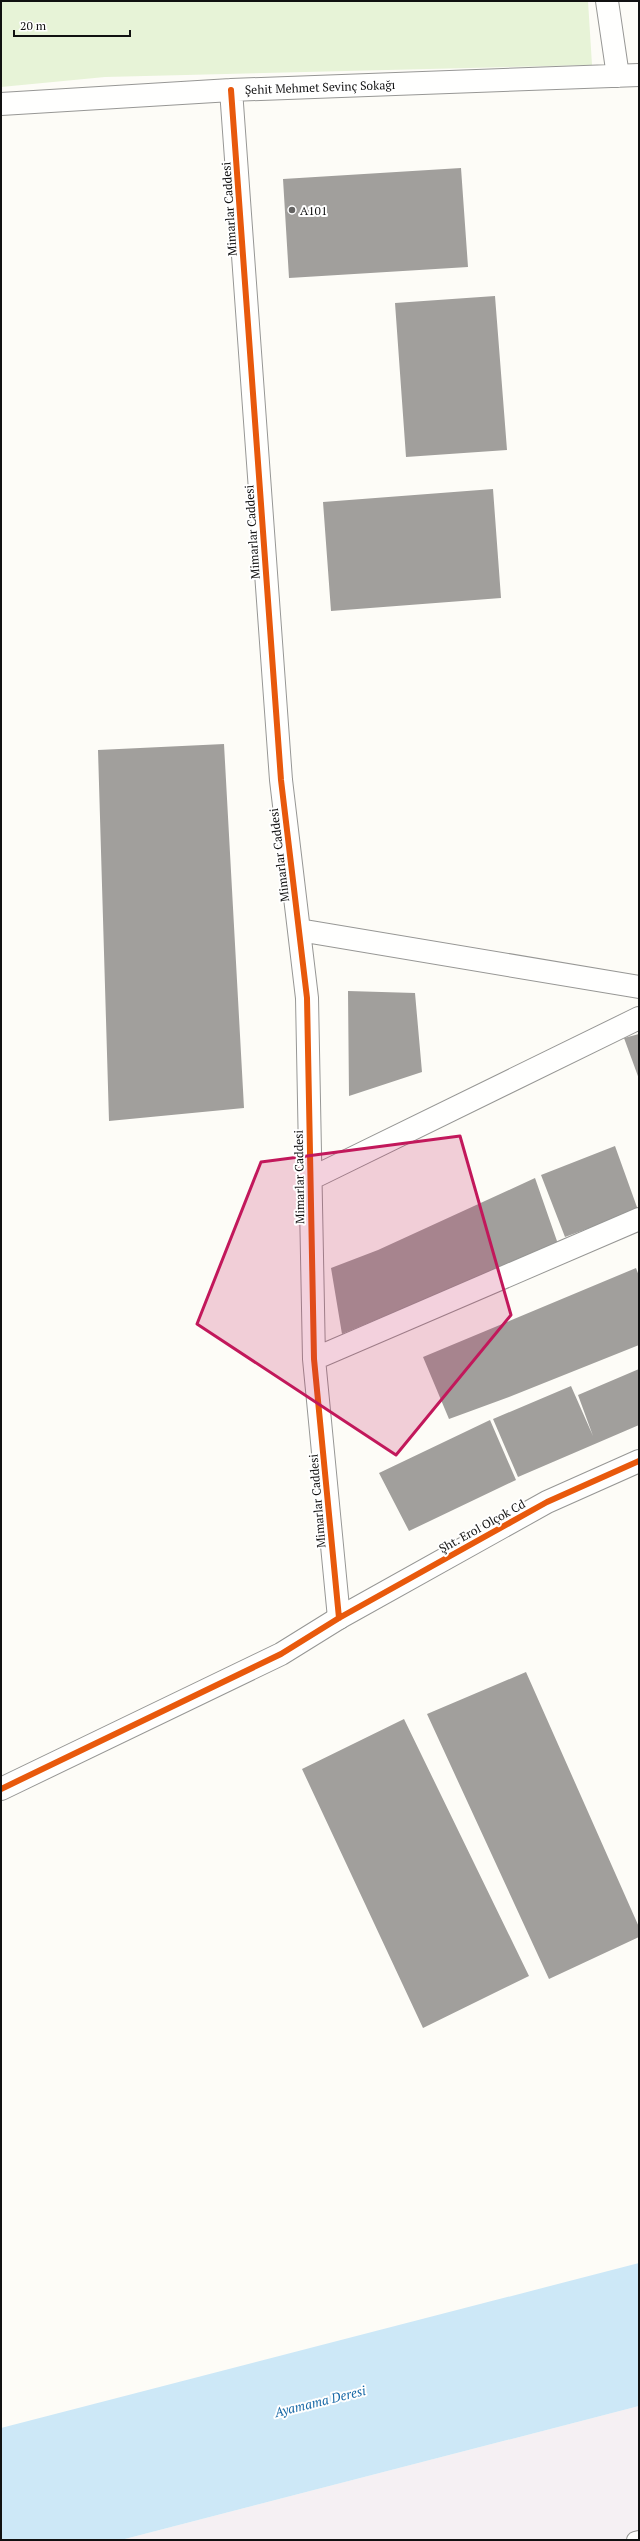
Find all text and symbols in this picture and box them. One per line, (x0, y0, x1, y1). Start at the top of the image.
scale bar (14, 12, 130, 38)
text: 20 m (20, 18, 47, 33)
street label: Şehit Mehmet Sevinç Sokağı (244, 77, 396, 97)
street label: Mimarlar Caddesi (218, 161, 240, 257)
place label: A101 (300, 203, 327, 218)
marker: A101 (287, 205, 297, 215)
street label: Mimarlar Caddesi (241, 484, 263, 580)
street label: Mimarlar Caddesi (266, 807, 292, 903)
street label: Mimarlar Caddesi (291, 1129, 307, 1224)
street label: Mimarlar Caddesi (305, 1453, 329, 1549)
street label: Şht. Erol Olçok Cd (436, 1496, 528, 1556)
water label: Ayamama Deresi (272, 2381, 368, 2421)

